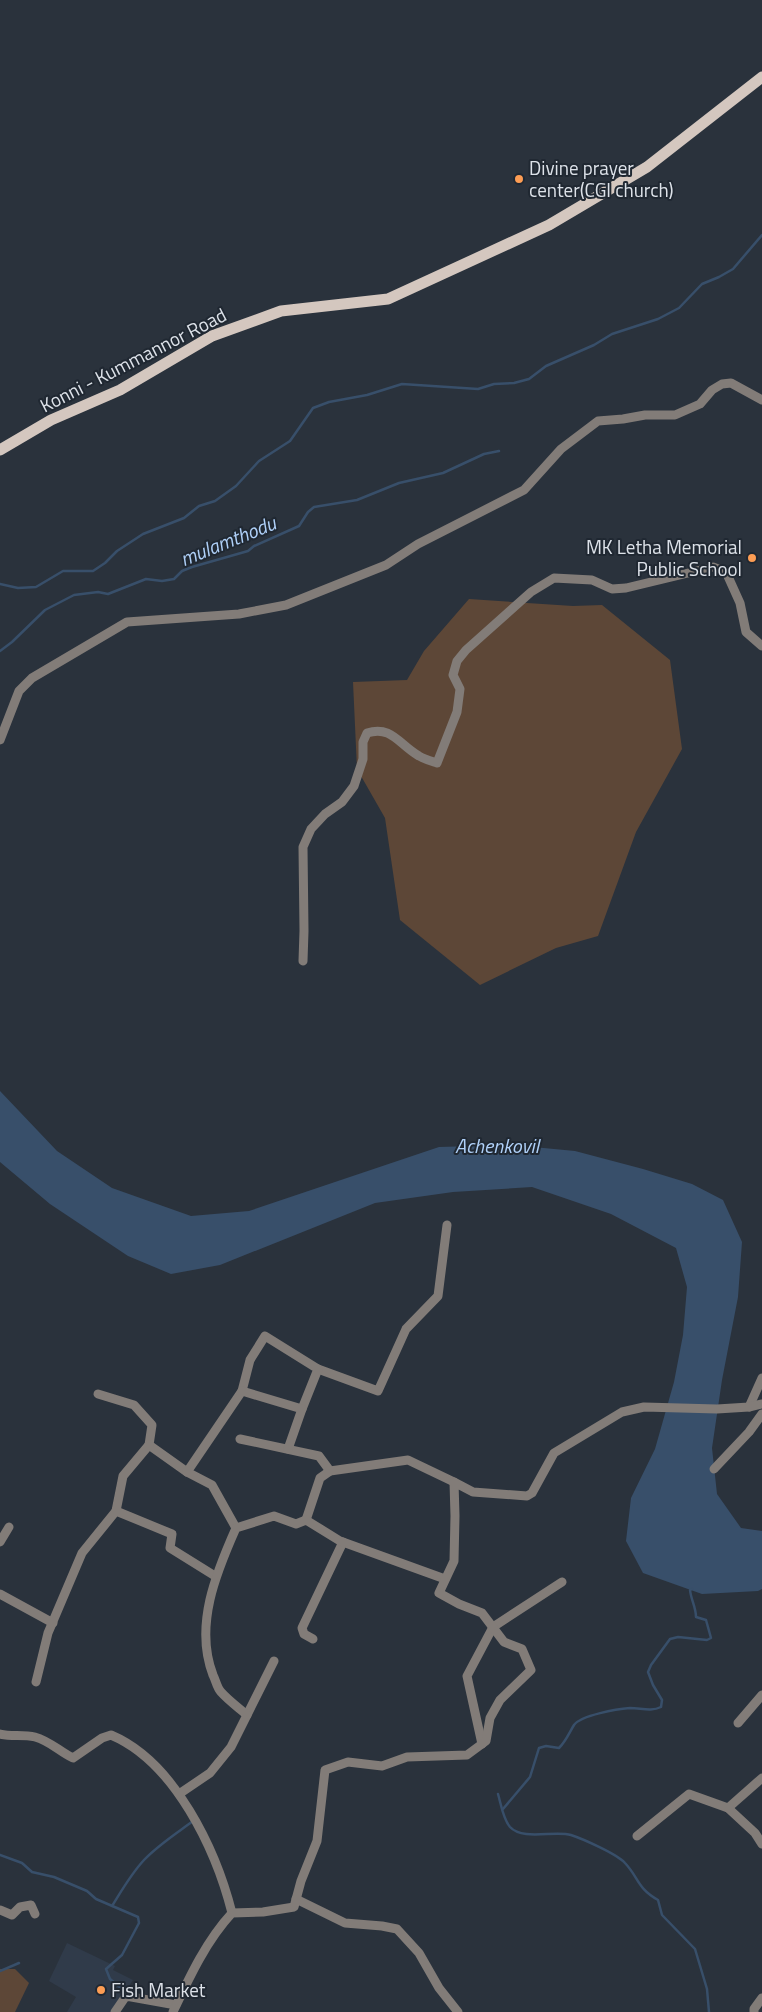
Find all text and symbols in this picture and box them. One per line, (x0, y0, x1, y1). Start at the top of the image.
place label: Divine prayer center(CGI church) (529, 153, 674, 204)
marker: Divine prayer center(CGI church) (513, 173, 525, 185)
street label: Konni - Kummannor Road (34, 300, 231, 419)
water label: mulamthodu (175, 507, 282, 574)
place label: MK Letha Memorial Public School (586, 532, 742, 583)
marker: MK Letha Memorial Public School (746, 552, 758, 564)
water label: Achenkovil (455, 1130, 542, 1161)
place label: Fish Market (111, 1975, 206, 2004)
marker: Fish Market (95, 1984, 107, 1996)

